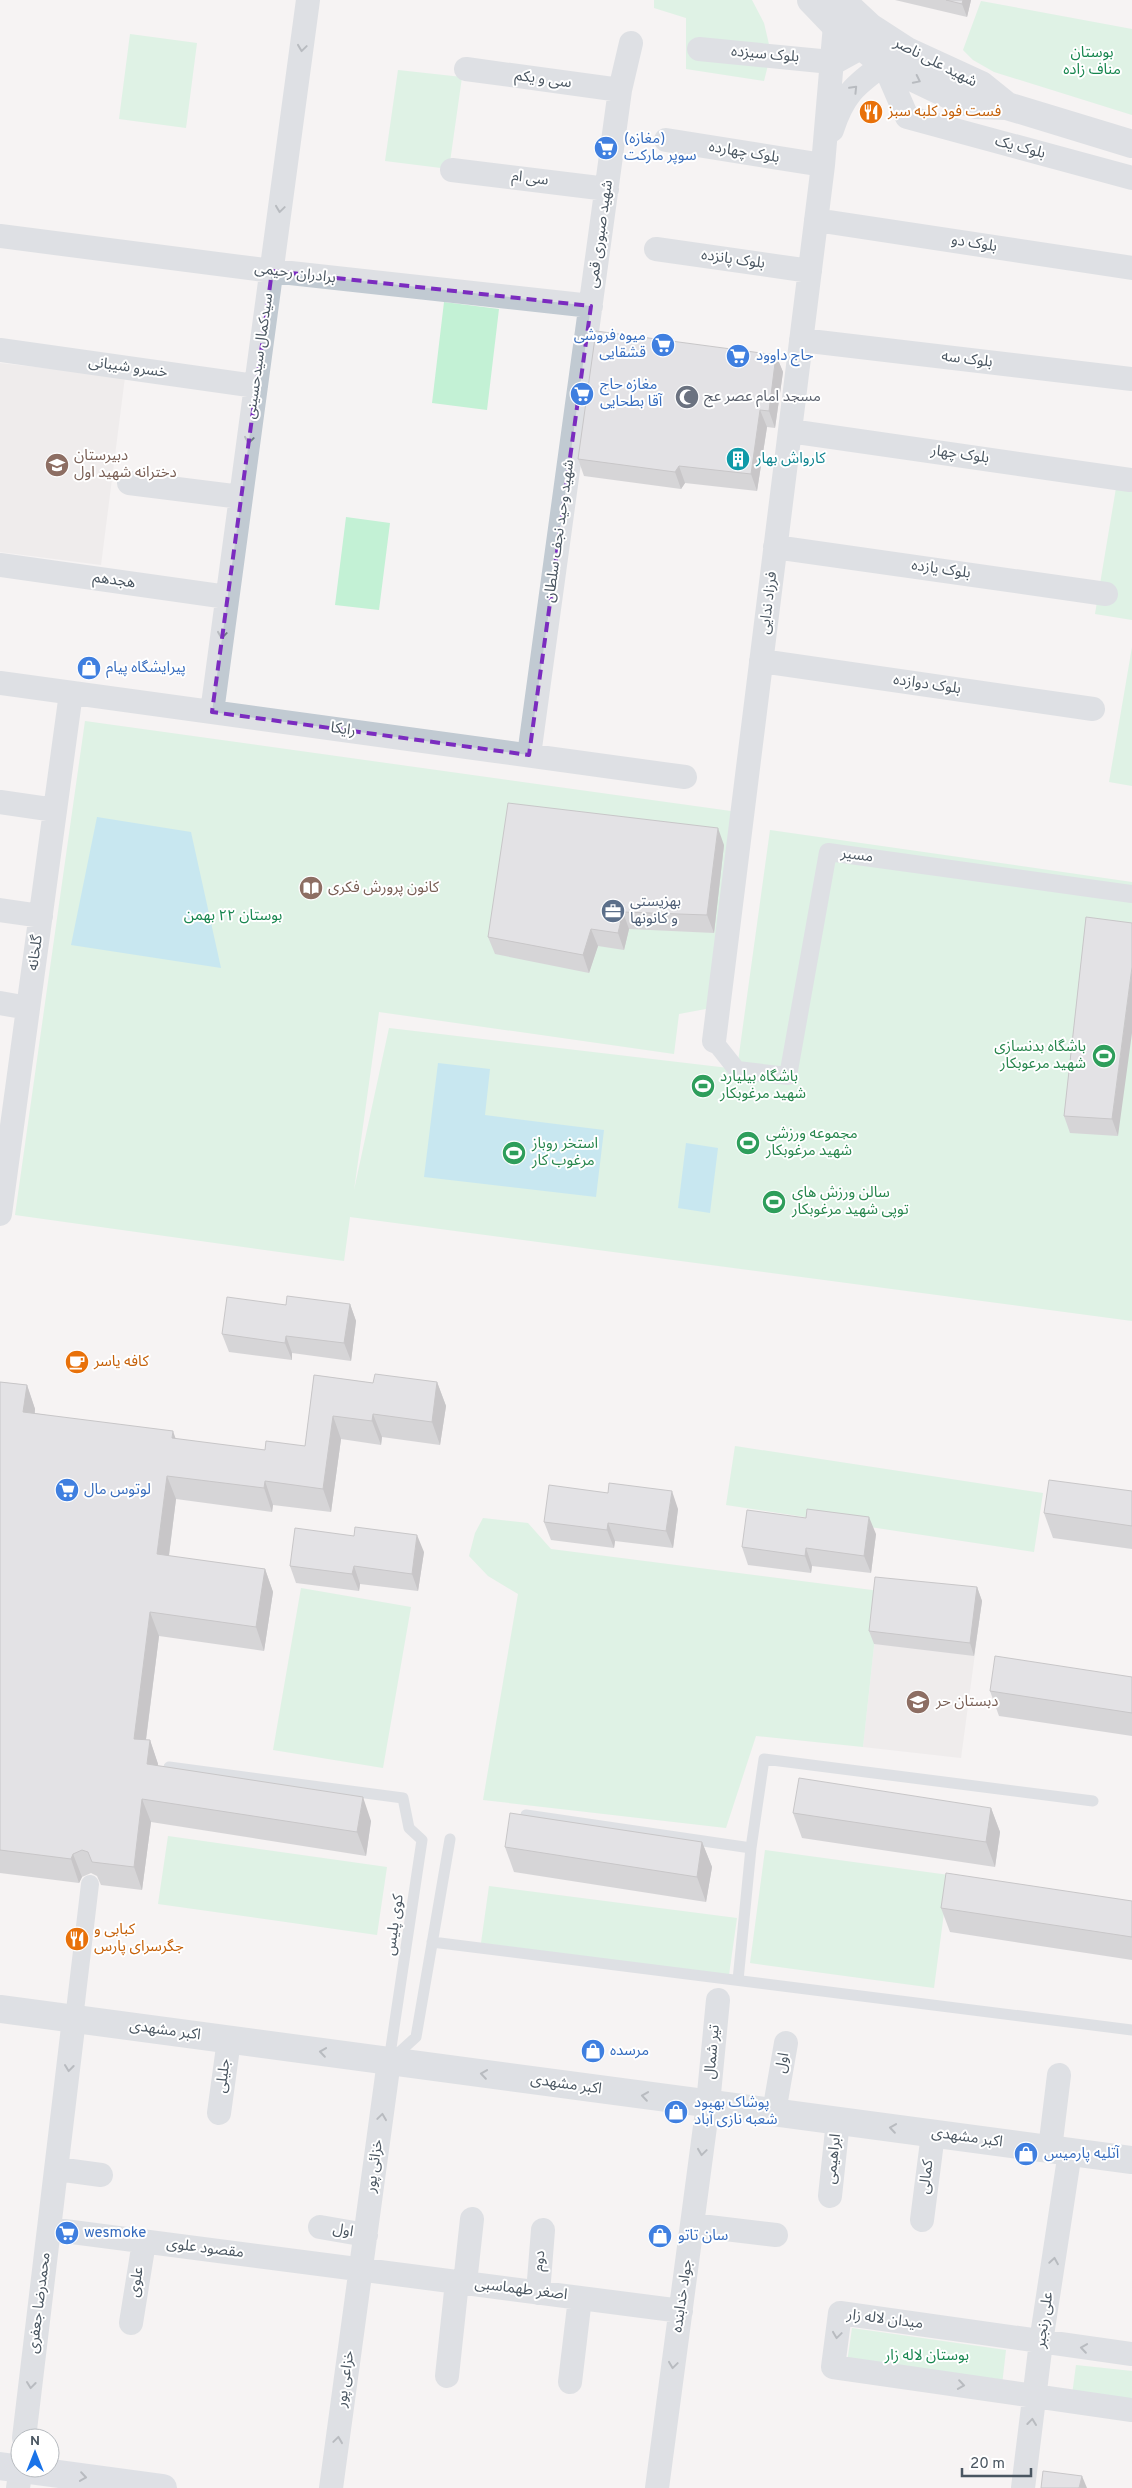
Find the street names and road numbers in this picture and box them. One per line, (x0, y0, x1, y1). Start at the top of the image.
street label: شهید علی ناصر (889, 33, 980, 92)
street label: بلوک سیزده (730, 43, 800, 67)
street label: سی و یکم (513, 67, 573, 93)
street label: بلوک یک (993, 132, 1047, 164)
street label: بلوک چهارده (707, 138, 781, 168)
street label: سی ام (510, 167, 550, 191)
street label: شهید صبوری قمی (584, 178, 618, 289)
street label: بلوک دو (950, 231, 998, 257)
street label: بلوک پانزده (700, 246, 766, 274)
street label: برادران رحیمی (253, 260, 337, 288)
street label: سیدکمال سیدحسینی (242, 291, 278, 420)
street label: بلوک سه (940, 347, 994, 373)
street label: خسرو شیبانی (87, 353, 169, 383)
street label: بلوک چهار (929, 441, 990, 468)
street label: شهید وحید نجف سلطان (541, 458, 579, 604)
street label: بلوک یازده (910, 556, 972, 584)
street label: هجدهم (91, 569, 137, 593)
street label: فرزاد ندایی (756, 570, 782, 635)
street label: بلوک دوازده (892, 671, 962, 699)
street label: رایکا (329, 719, 357, 741)
street label: مسیر (839, 844, 874, 868)
street label: گلخانه (24, 933, 48, 972)
street label: کوی پلیس (381, 1892, 409, 1957)
street label: اکبر مشهدی (128, 2017, 202, 2045)
street label: تیر شمال (701, 2024, 725, 2080)
street label: اول (772, 2051, 794, 2075)
street label: جلیلی (212, 2058, 236, 2094)
street label: اکبر مشهدی (529, 2071, 603, 2099)
street label: اکبر مشهدی (930, 2124, 1004, 2152)
street label: ابراهیمی (822, 2133, 846, 2185)
street label: خزائی پور (362, 2138, 388, 2195)
street label: کمالی (915, 2158, 939, 2195)
street label: اول (331, 2220, 355, 2242)
street label: مقصود علوی (165, 2235, 245, 2263)
street label: دوم (530, 2250, 550, 2272)
street label: محمدرضا جعفری (24, 2251, 56, 2355)
street label: جواد خدابنده (668, 2258, 698, 2334)
street label: علوی (125, 2265, 149, 2299)
street label: اصغر طهماسبی (474, 2275, 568, 2305)
street label: علی رنجبر (1032, 2290, 1058, 2350)
street label: میدان لاله زار (845, 2306, 924, 2334)
street label: خزاعی پور (332, 2349, 359, 2410)

